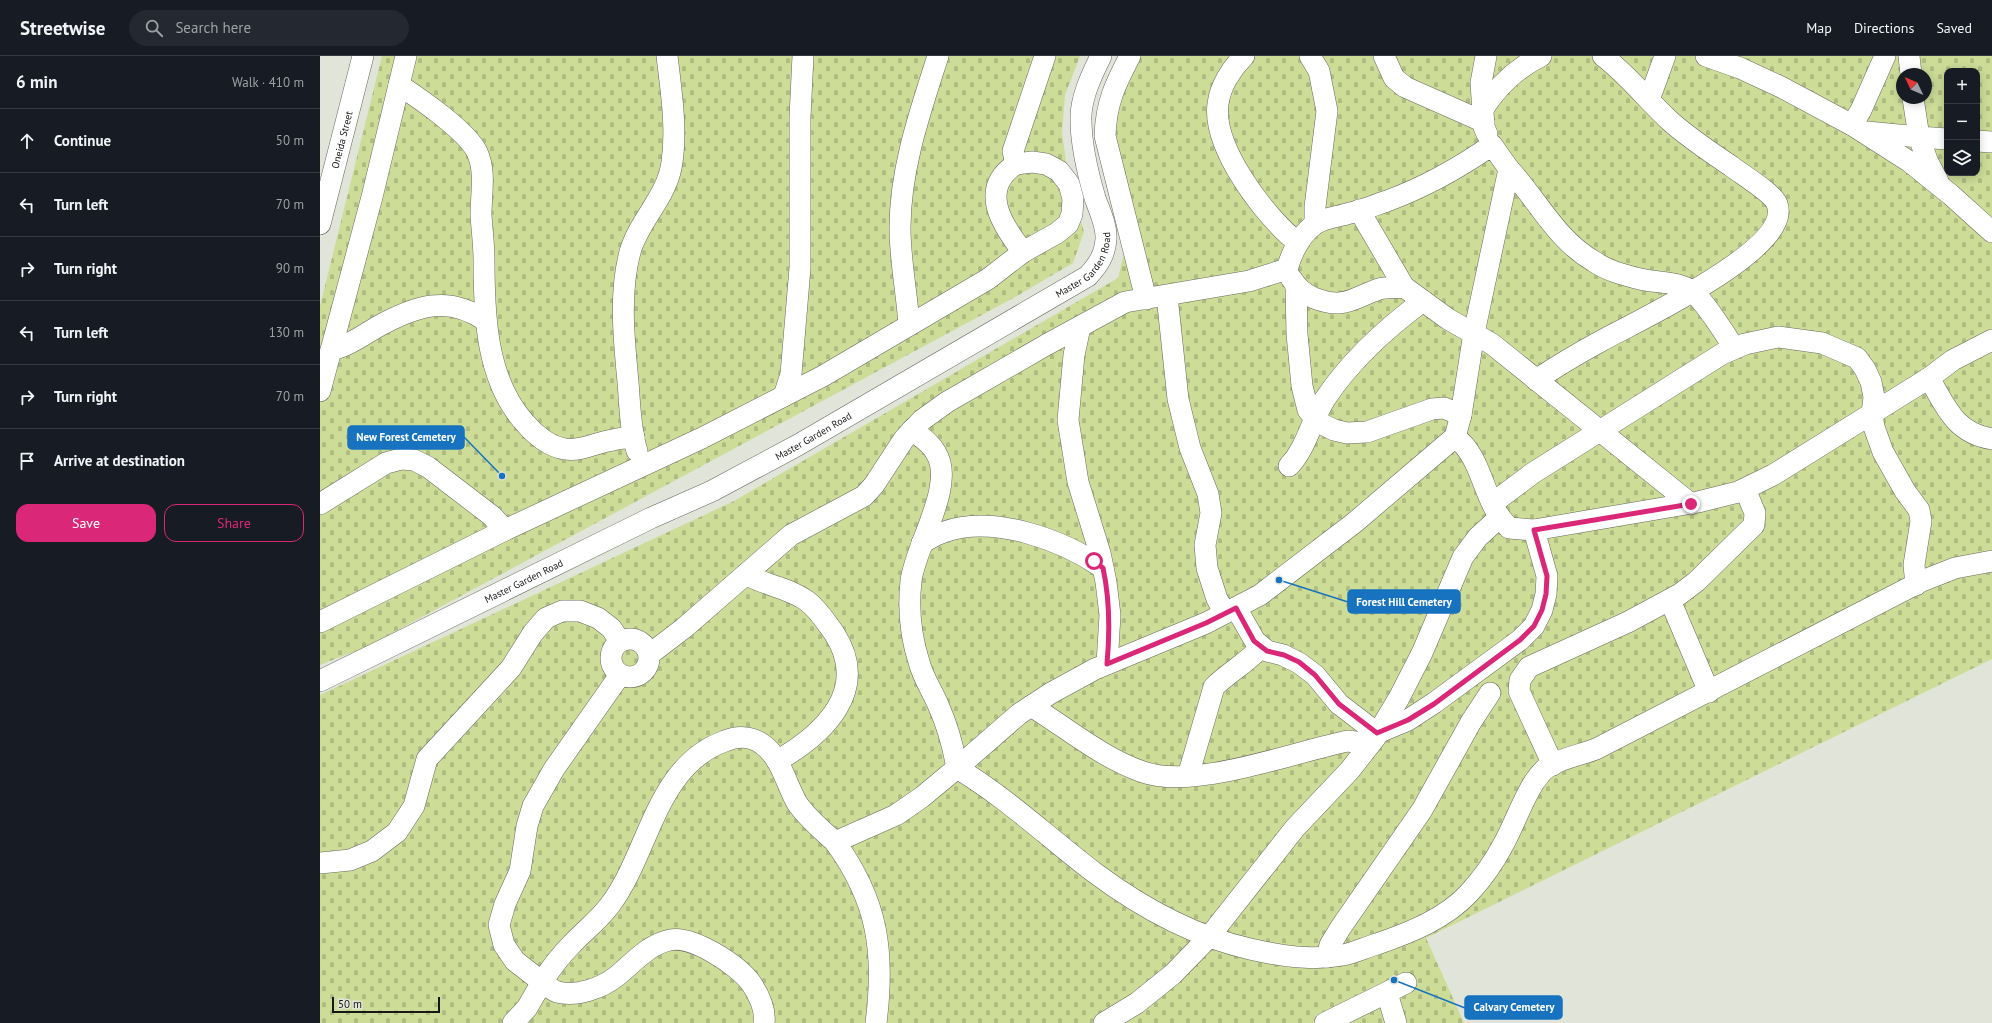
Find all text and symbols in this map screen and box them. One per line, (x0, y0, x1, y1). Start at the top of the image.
search box (129, 10, 409, 46)
text: Streetwise (20, 16, 105, 40)
icon: search (143, 17, 165, 39)
text: Search here (175, 18, 251, 37)
text: Map (1806, 19, 1832, 37)
text: Directions (1854, 19, 1914, 37)
text: Saved (1936, 19, 1972, 37)
north arrow (1896, 68, 1932, 104)
map controls (1944, 68, 1980, 176)
button: + (1944, 68, 1980, 104)
text: 6 min (16, 71, 57, 93)
text: Walk · 410 m (232, 74, 304, 91)
button: − (1944, 104, 1980, 140)
street label: Oneida Street (328, 109, 355, 170)
icon: ahead (16, 130, 38, 152)
text: Continue (54, 131, 111, 150)
text: 50 m (276, 132, 304, 149)
button: layers (1944, 140, 1980, 176)
icon: left (16, 194, 38, 216)
text: Turn left (54, 195, 108, 214)
text: 70 m (276, 196, 304, 213)
street label: Master Garden Road (1053, 232, 1113, 300)
icon: right (16, 258, 38, 280)
text: Turn right (54, 259, 117, 278)
text: 90 m (276, 260, 304, 277)
icon: left (16, 322, 38, 344)
text: Turn left (54, 323, 108, 342)
text: 130 m (269, 324, 304, 341)
icon: right (16, 386, 38, 408)
text: Turn right (54, 387, 117, 406)
text: 70 m (276, 388, 304, 405)
street label: Master Garden Road (773, 409, 854, 463)
callout: New Forest Cemetery (348, 426, 464, 449)
text: New Forest Cemetery (356, 430, 457, 444)
icon: arrive (16, 450, 38, 472)
text: Arrive at destination (54, 451, 185, 470)
route end (1682, 495, 1700, 513)
button: Save (16, 504, 156, 542)
button: Share (164, 504, 304, 542)
route start (1085, 552, 1103, 570)
street label: Master Garden Road (482, 556, 565, 606)
callout: Forest Hill Cemetery (1348, 590, 1460, 613)
text: Forest Hill Cemetery (1356, 595, 1453, 609)
scale bar (332, 995, 440, 1014)
callout: Calvary Cemetery (1465, 996, 1562, 1019)
text: 50 m (338, 997, 362, 1011)
text: Calvary Cemetery (1473, 1000, 1555, 1014)

